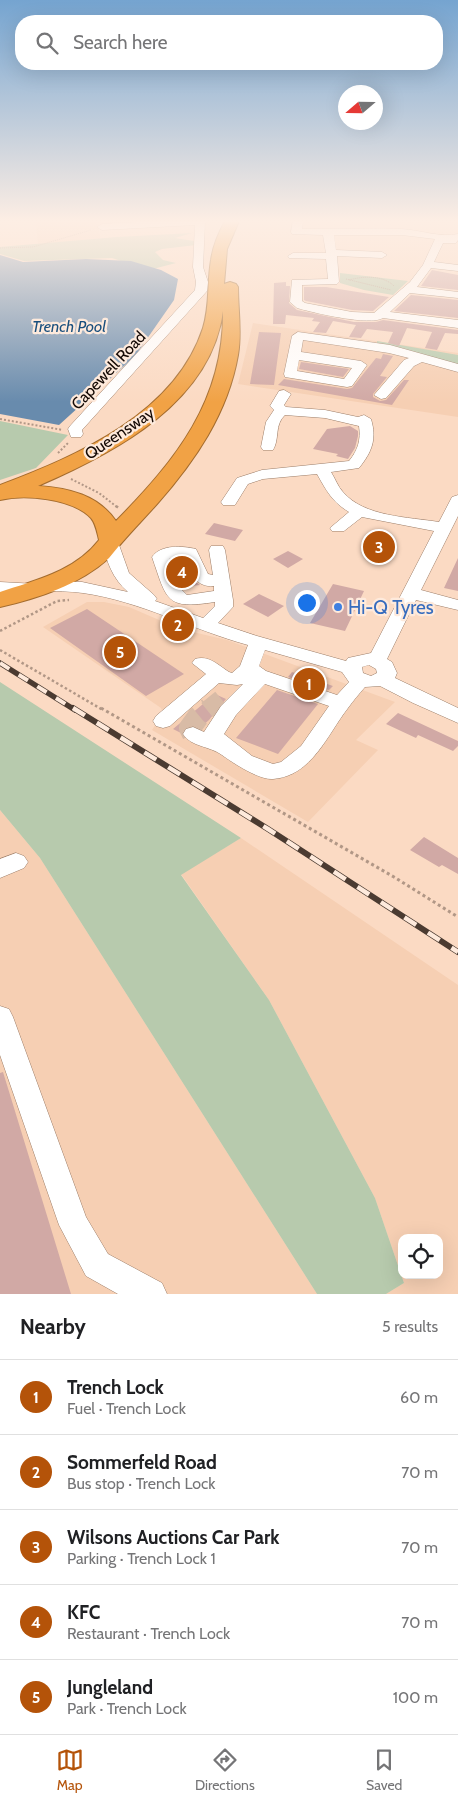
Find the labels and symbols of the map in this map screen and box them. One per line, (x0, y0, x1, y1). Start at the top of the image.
north arrow (338, 85, 383, 130)
water label: Trench Pool (32, 317, 106, 336)
street label: Capewell Road (67, 327, 149, 413)
street label: Queensway (81, 403, 158, 464)
pin: 3 (363, 528, 395, 566)
pin: 4 (166, 553, 198, 591)
your location (294, 590, 320, 616)
place label: Hi-Q Tyres (348, 596, 434, 619)
marker: Hi-Q Tyres (332, 601, 344, 613)
pin: 2 (162, 606, 194, 644)
pin: 5 (104, 633, 136, 671)
pin: 1 (293, 665, 325, 703)

